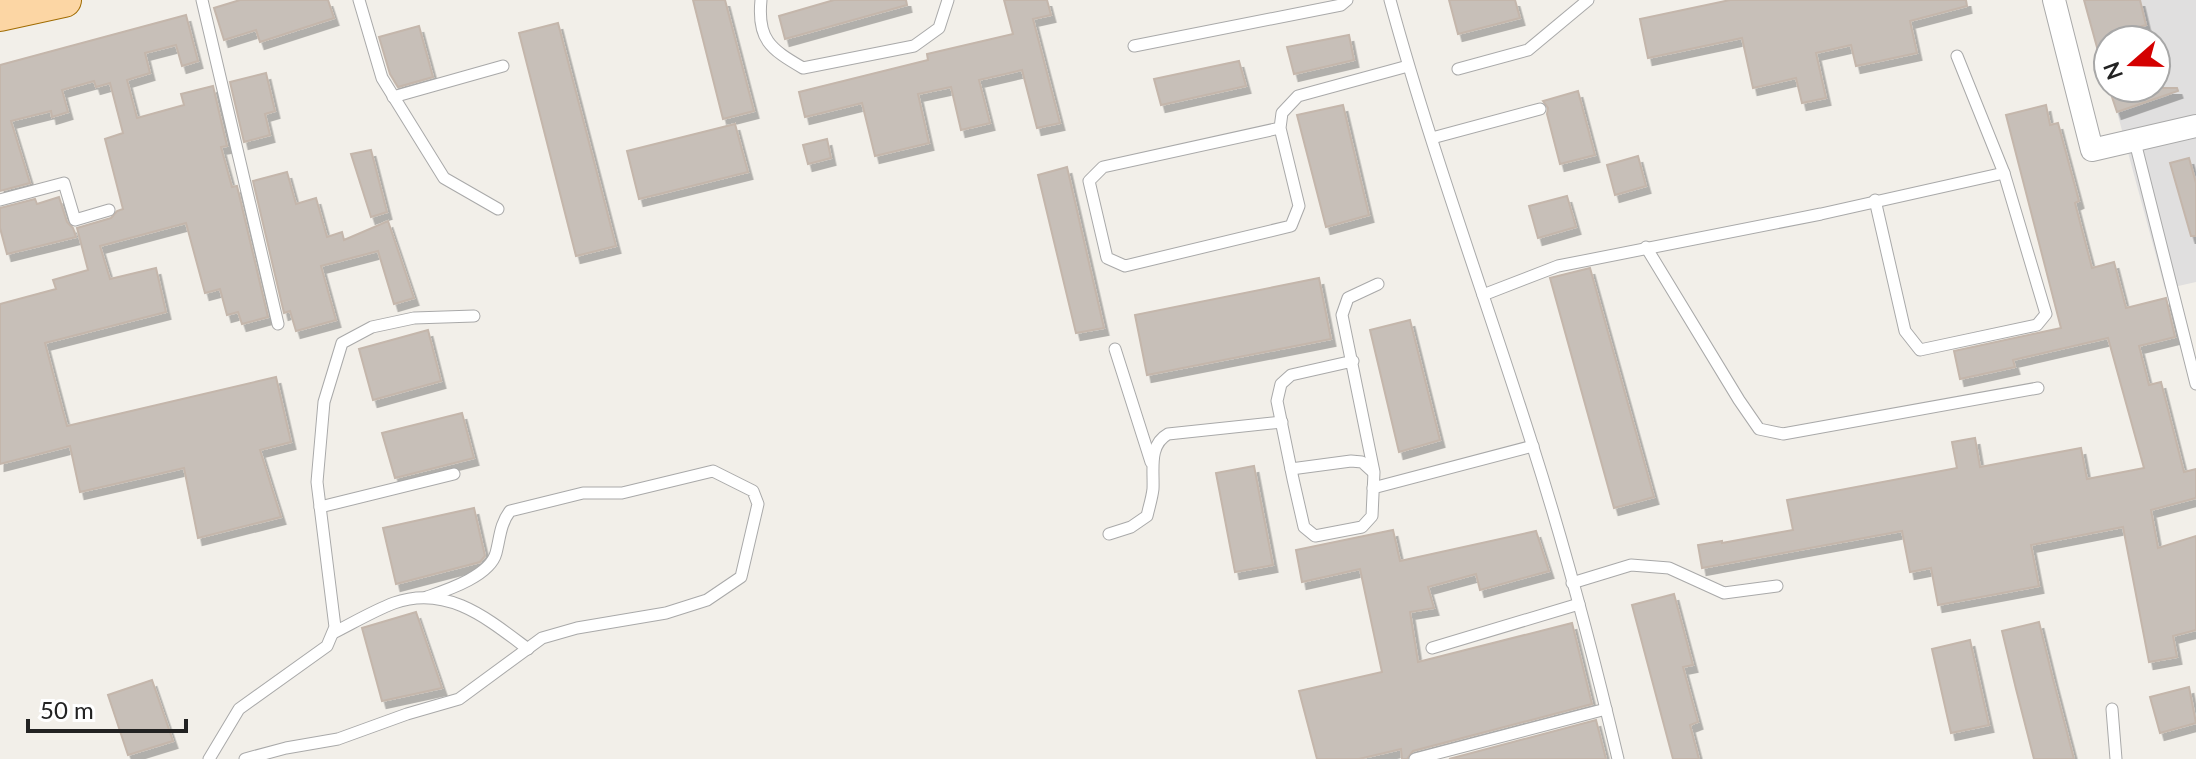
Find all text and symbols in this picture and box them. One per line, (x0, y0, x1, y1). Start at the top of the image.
north arrow (2092, 24, 2172, 104)
text: N (2097, 58, 2128, 84)
scale bar (28, 683, 186, 733)
text: 50 m (40, 695, 94, 724)

